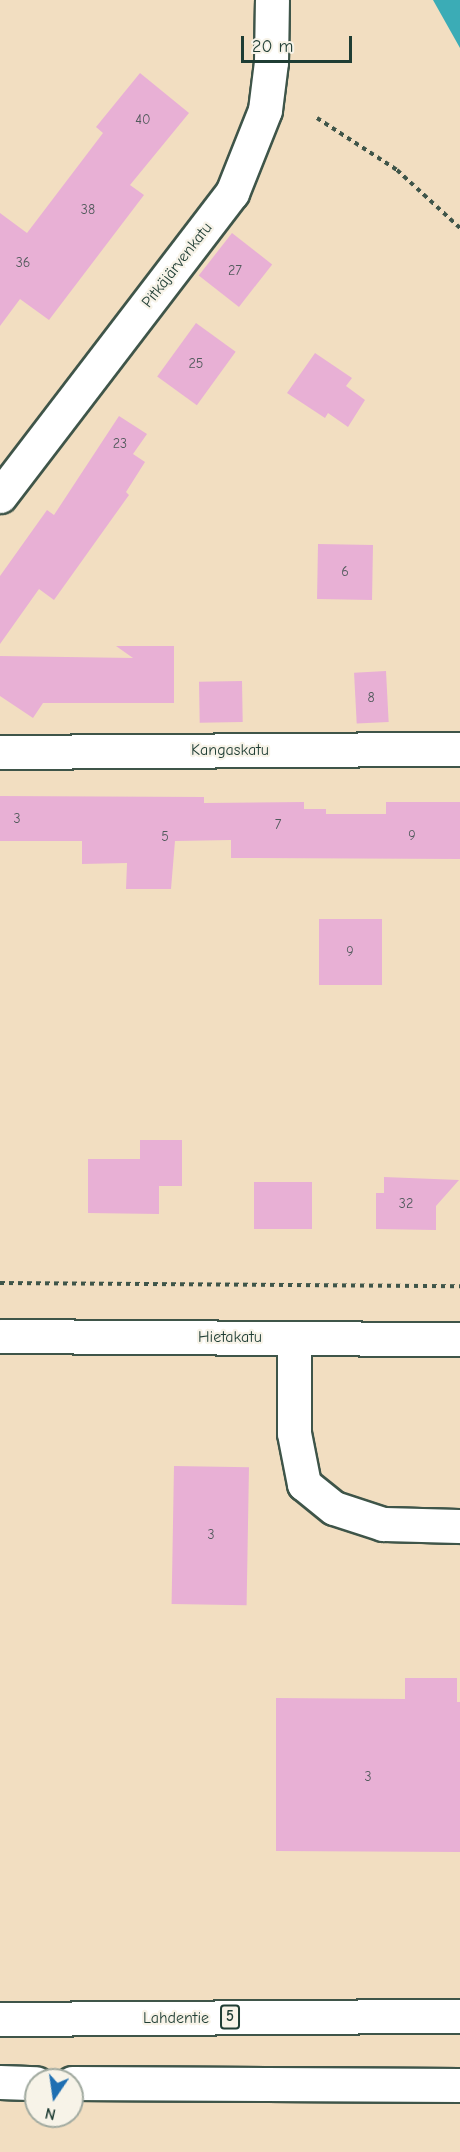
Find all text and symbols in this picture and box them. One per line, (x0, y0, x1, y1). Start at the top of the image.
scale bar (244, 24, 355, 62)
text: 20 m (252, 36, 293, 57)
house number: 40 (135, 112, 151, 128)
house number: 38 (81, 202, 95, 218)
street label: Pitkäjärvenkatu (138, 219, 216, 311)
house number: 36 (16, 255, 30, 271)
house number: 27 (228, 263, 242, 279)
house number: 25 (189, 356, 203, 372)
house number: 23 (113, 436, 127, 452)
house number: 6 (341, 564, 349, 580)
house number: 8 (367, 690, 375, 706)
street label: Kangaskatu (191, 740, 269, 760)
house number: 3 (13, 811, 21, 827)
house number: 7 (275, 817, 281, 833)
house number: 9 (408, 828, 416, 844)
house number: 5 (161, 829, 169, 845)
house number: 9 (346, 944, 354, 960)
house number: 32 (399, 1196, 413, 1212)
street label: Hietakatu (198, 1327, 262, 1347)
house number: 3 (207, 1527, 215, 1543)
house number: 3 (364, 1769, 372, 1785)
road number: 5 (220, 2005, 240, 2029)
street label: Lahdentie (143, 2008, 209, 2028)
north arrow (24, 2068, 84, 2128)
text: N (43, 2104, 58, 2124)

